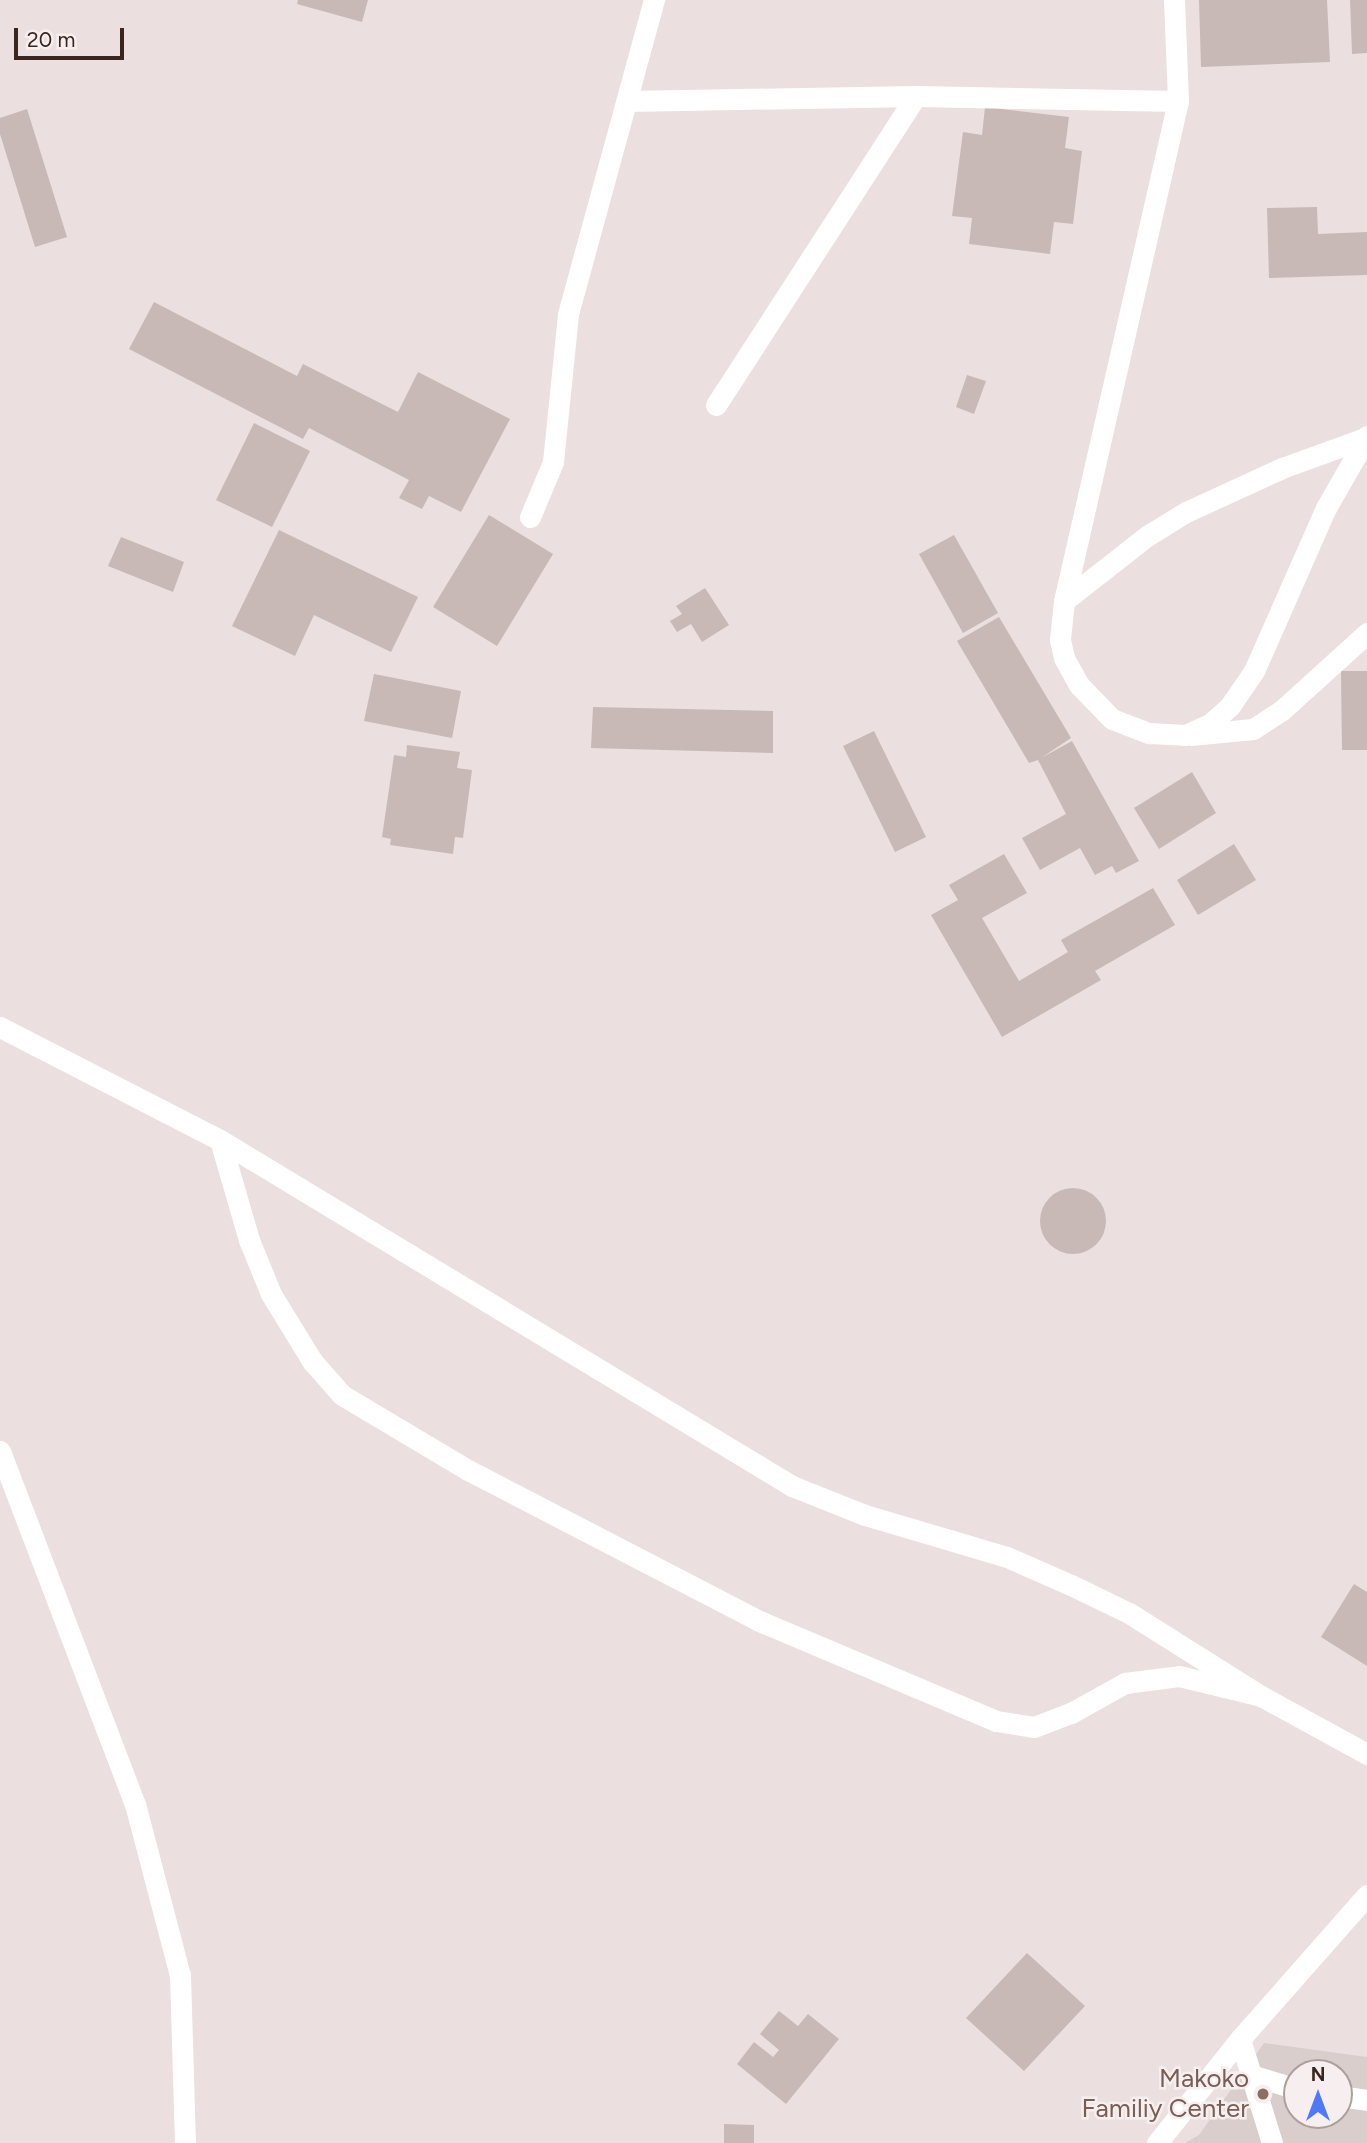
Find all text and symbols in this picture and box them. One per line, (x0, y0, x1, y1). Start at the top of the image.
scale bar (18, 14, 128, 58)
text: 20 m (27, 27, 75, 52)
north arrow (1283, 2059, 1353, 2129)
place label: Makoko Familiy Center (1082, 2063, 1249, 2124)
text: N (1311, 2063, 1325, 2086)
marker: Makoko Familiy Center (1255, 2086, 1271, 2102)

